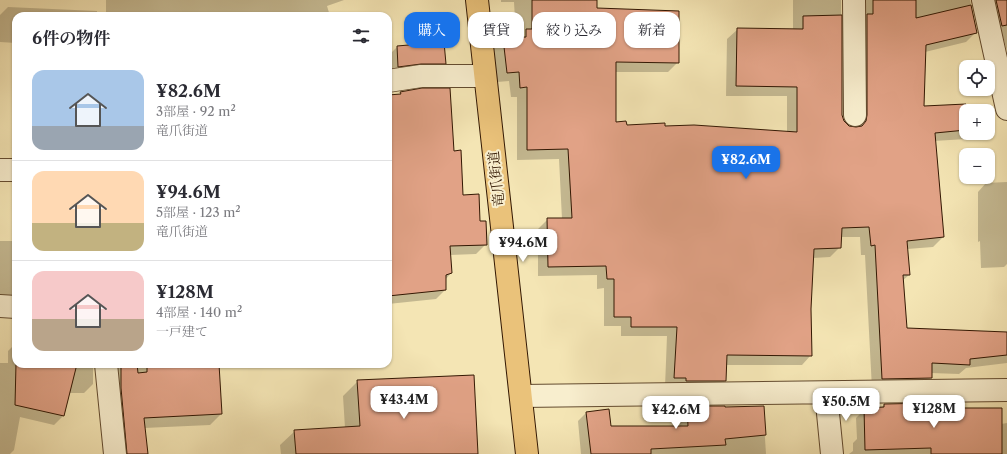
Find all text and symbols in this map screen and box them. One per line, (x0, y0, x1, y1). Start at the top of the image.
chip: 購入 (404, 12, 460, 48)
chip: 賃貸 (468, 12, 524, 48)
chip: 絞り込み (532, 12, 616, 48)
chip: 新着 (624, 12, 680, 48)
icon: filters (350, 25, 372, 47)
text: 6件の物件 (32, 28, 110, 48)
map controls (959, 60, 995, 184)
button: locate (959, 60, 995, 96)
text: ¥82.6M (156, 81, 221, 101)
icon: home (64, 86, 112, 134)
text: 3部屋 · 92 m² (156, 103, 236, 119)
button: + (959, 104, 995, 140)
text: 竜爪街道 (156, 122, 208, 138)
pin: ¥82.6M (713, 146, 779, 180)
button: − (959, 148, 995, 184)
street label: 竜爪街道 (484, 150, 508, 208)
text: ¥82.6M (721, 151, 771, 167)
text: ¥94.6M (156, 182, 221, 202)
icon: home (64, 187, 112, 235)
text: 5部屋 · 123 m² (156, 204, 241, 220)
text: 竜爪街道 (156, 223, 208, 239)
pin: ¥94.6M (490, 229, 556, 263)
text: ¥94.6M (498, 234, 548, 250)
text: ¥128M (156, 282, 214, 302)
icon: home (64, 287, 112, 335)
text: 4部屋 · 140 m² (156, 304, 242, 320)
text: 一戸建て (156, 323, 208, 339)
pin: ¥43.4M (371, 386, 437, 420)
pin: ¥50.5M (813, 388, 879, 422)
text: ¥43.4M (379, 391, 429, 407)
text: ¥50.5M (822, 393, 870, 409)
pin: ¥128M (906, 395, 962, 429)
pin: ¥42.6M (643, 396, 709, 430)
text: ¥128M (912, 400, 956, 416)
text: ¥42.6M (651, 401, 701, 417)

